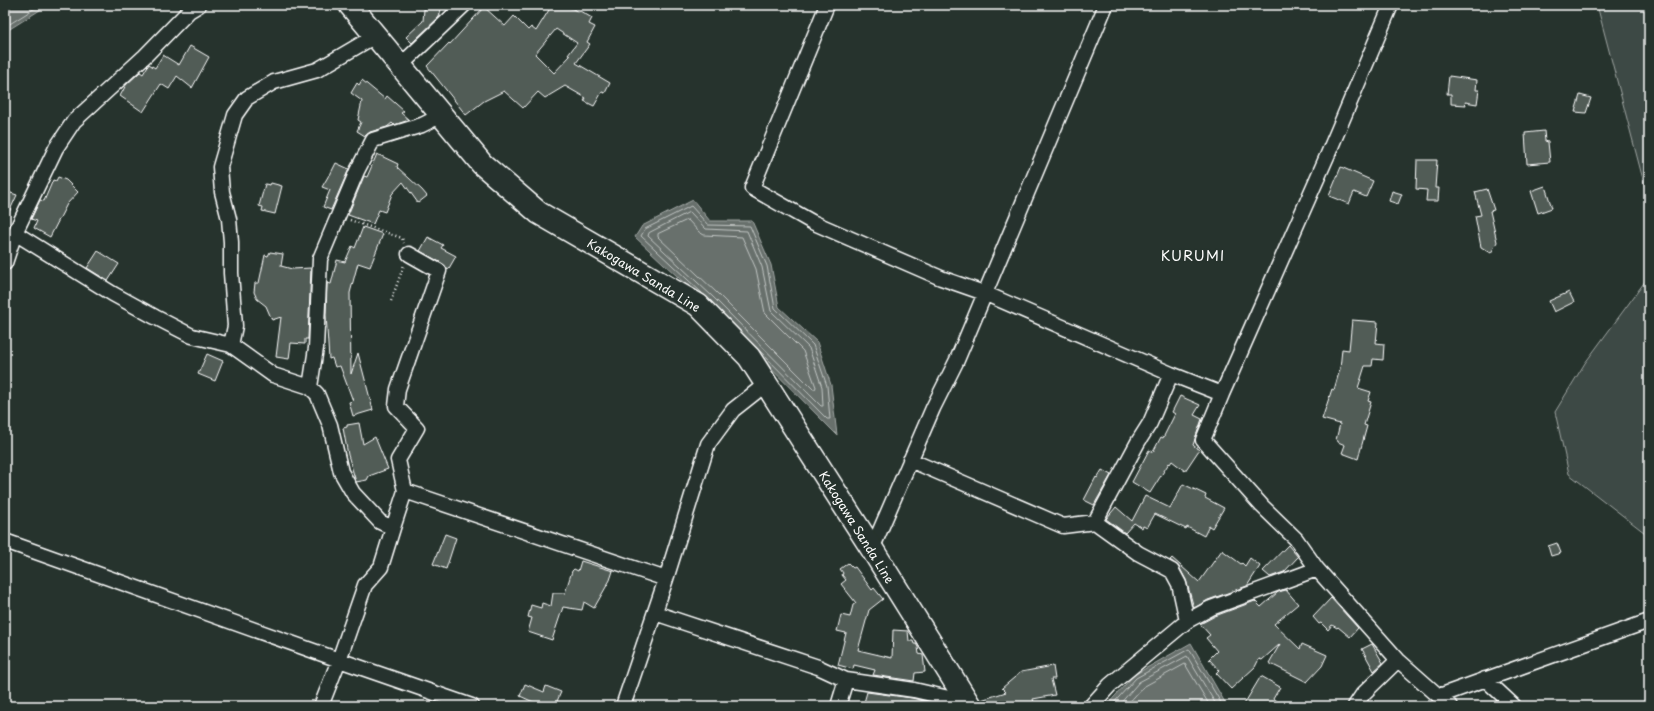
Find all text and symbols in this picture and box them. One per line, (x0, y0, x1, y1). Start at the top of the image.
street label: Kakogawa Sanda Line (584, 234, 704, 316)
district label: KURUMI (1161, 245, 1225, 266)
street label: Kakogawa Sanda Line (815, 467, 899, 587)

